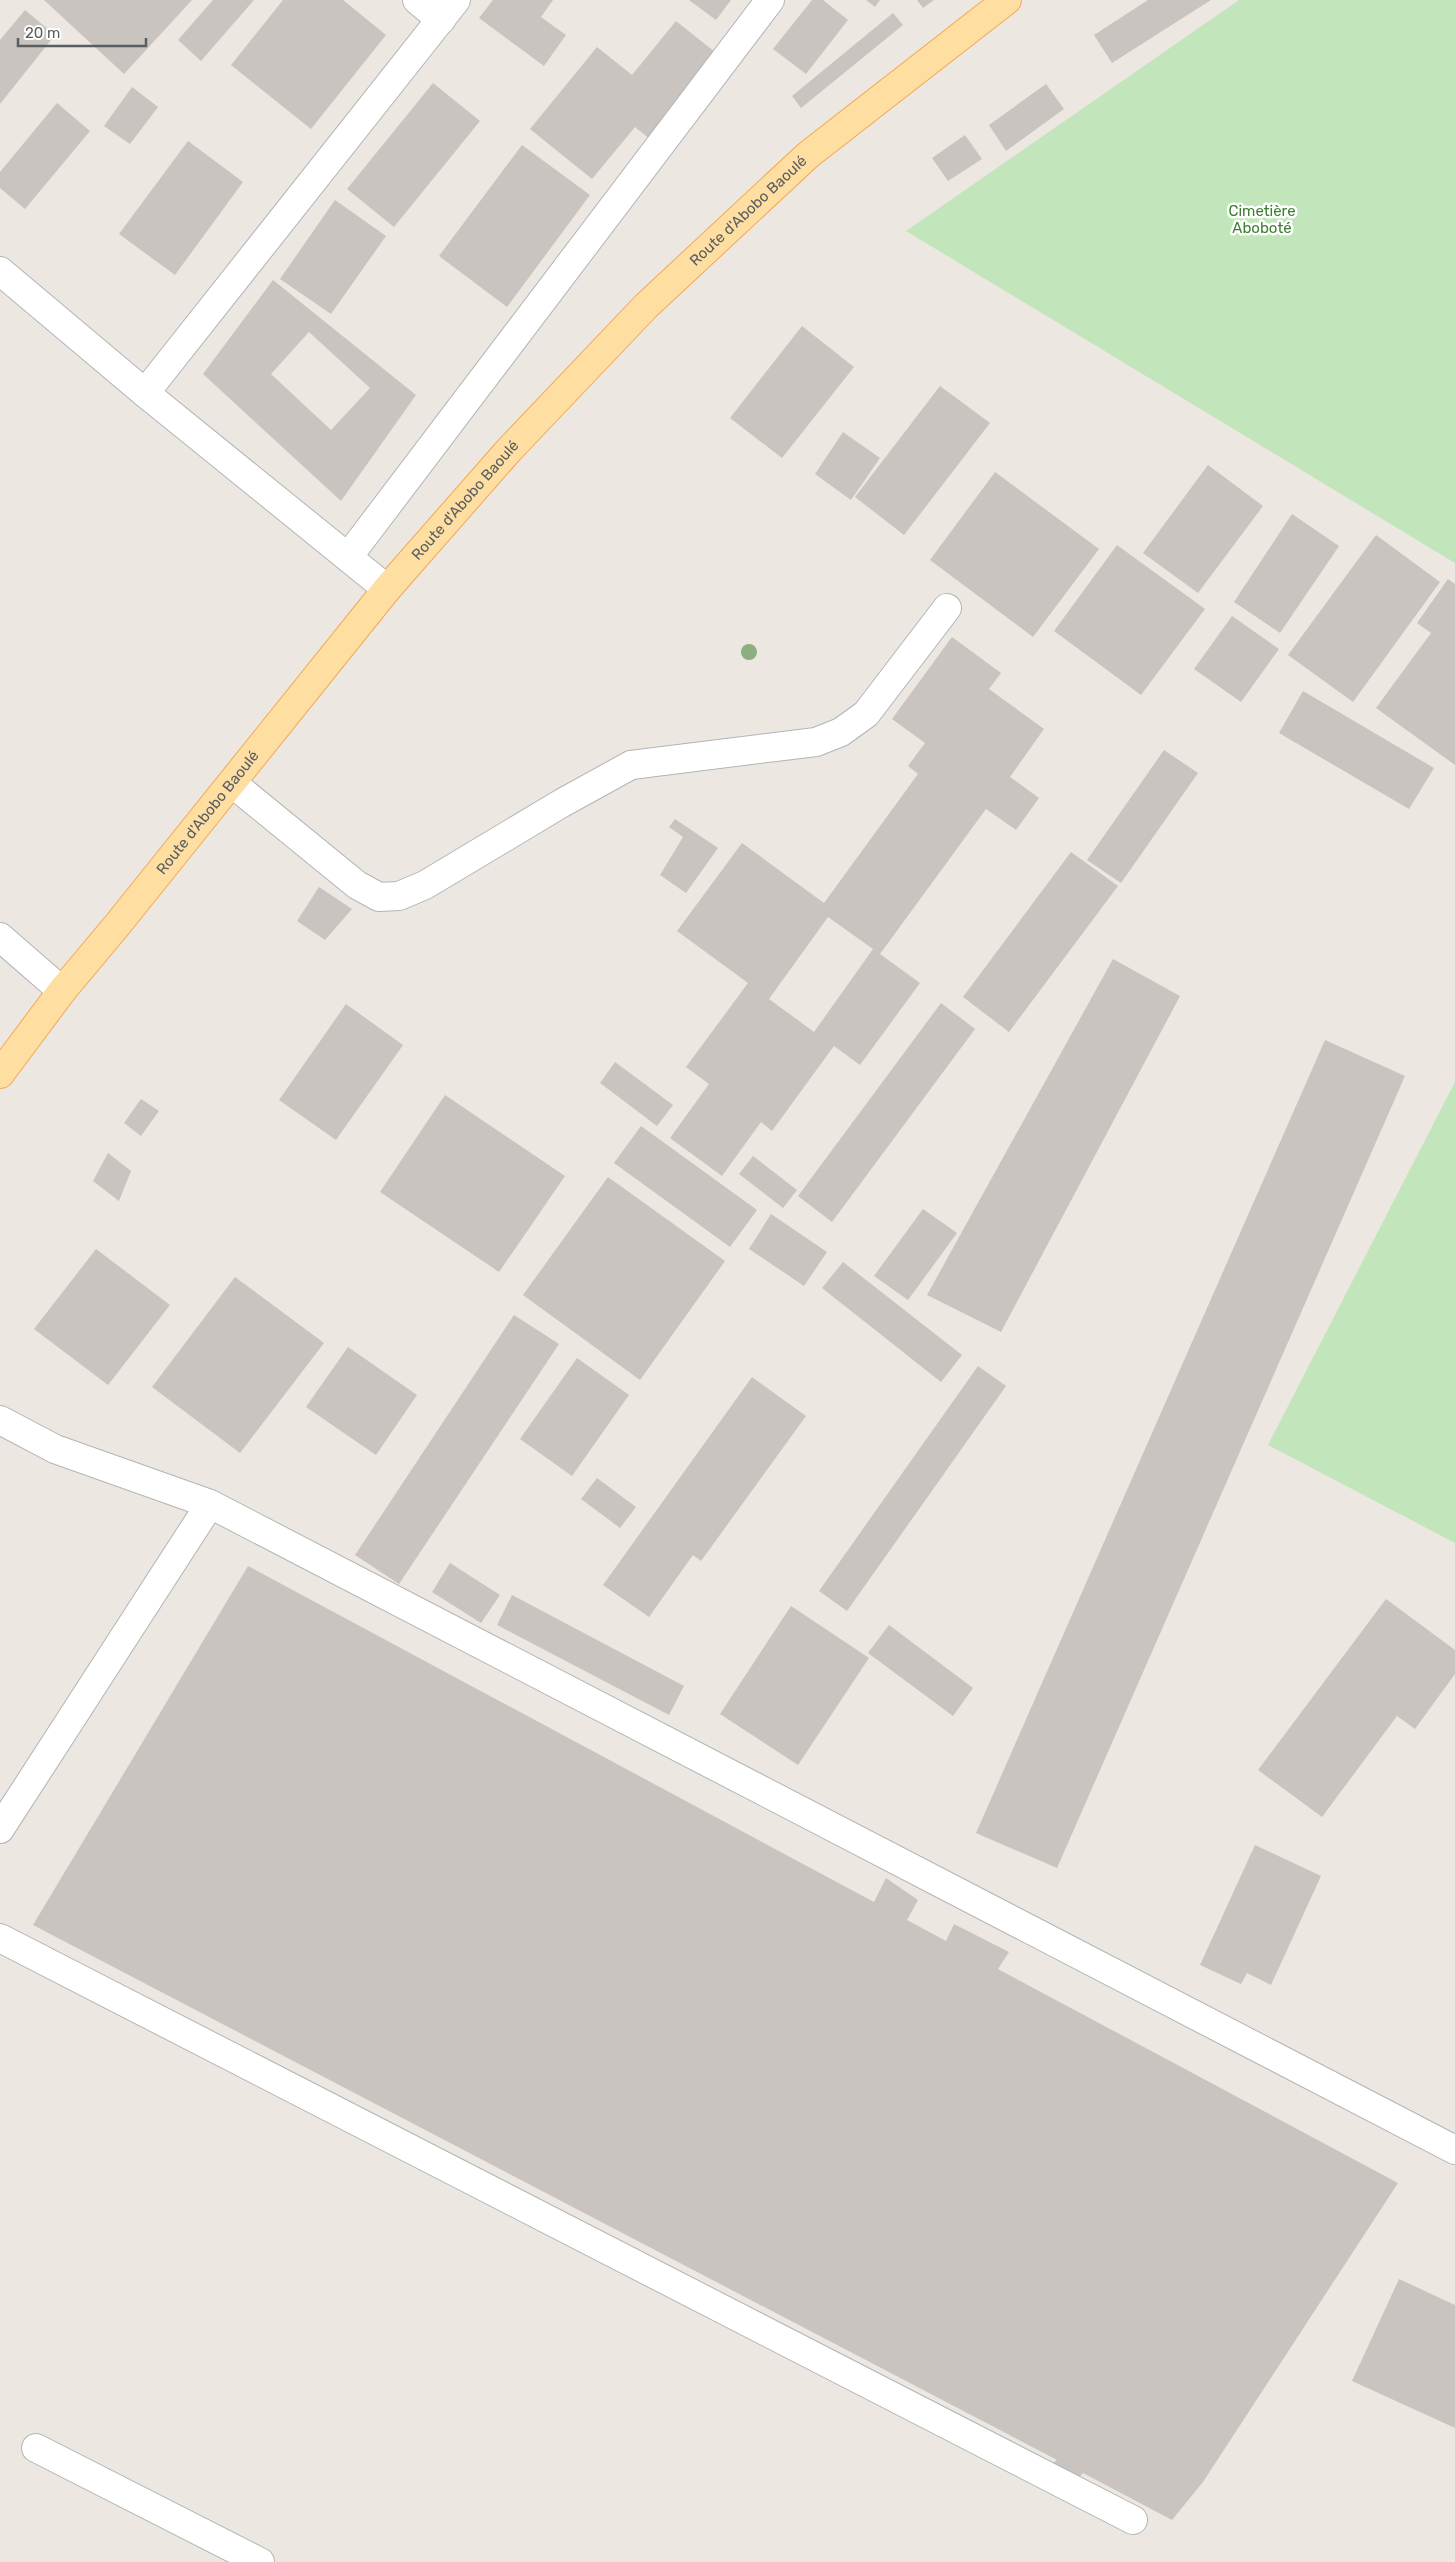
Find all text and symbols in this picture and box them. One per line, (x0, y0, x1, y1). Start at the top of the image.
scale bar (18, 15, 145, 47)
text: 20 m (25, 24, 60, 42)
street label: Route d'Abobo Baoulé (686, 152, 810, 270)
park label: Cimetière Aboboté (1228, 202, 1296, 237)
street label: Route d'Abobo Baoulé (408, 436, 523, 564)
street label: Route d'Abobo Baoulé (153, 747, 263, 878)

